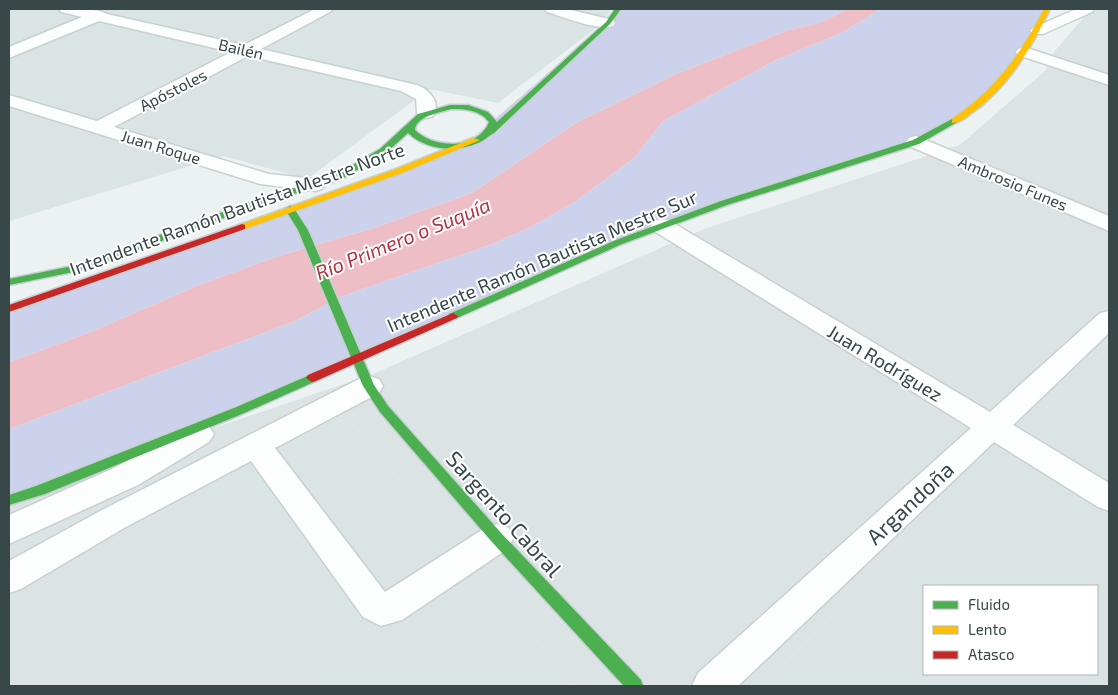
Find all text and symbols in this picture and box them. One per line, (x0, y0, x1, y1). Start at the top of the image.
street label: Bailén (217, 34, 265, 63)
street label: Apóstoles (136, 64, 210, 115)
street label: Juan Roque (119, 125, 203, 168)
street label: Intendente Ramón Bautista Mestre Norte (66, 137, 407, 280)
street label: Ambrosio Funes (956, 151, 1071, 214)
street label: Intendente Ramón Bautista Mestre Sur (383, 184, 701, 336)
water label: Río Primero o Suquía (312, 192, 494, 284)
street label: Juan Rodríguez (824, 319, 947, 406)
street label: Sargento Cabral (441, 445, 568, 582)
street label: Argandoña (860, 455, 958, 549)
legend (923, 585, 1098, 675)
text: Fluido (968, 595, 1010, 613)
text: Lento (968, 620, 1007, 638)
text: Atasco (968, 645, 1014, 663)

